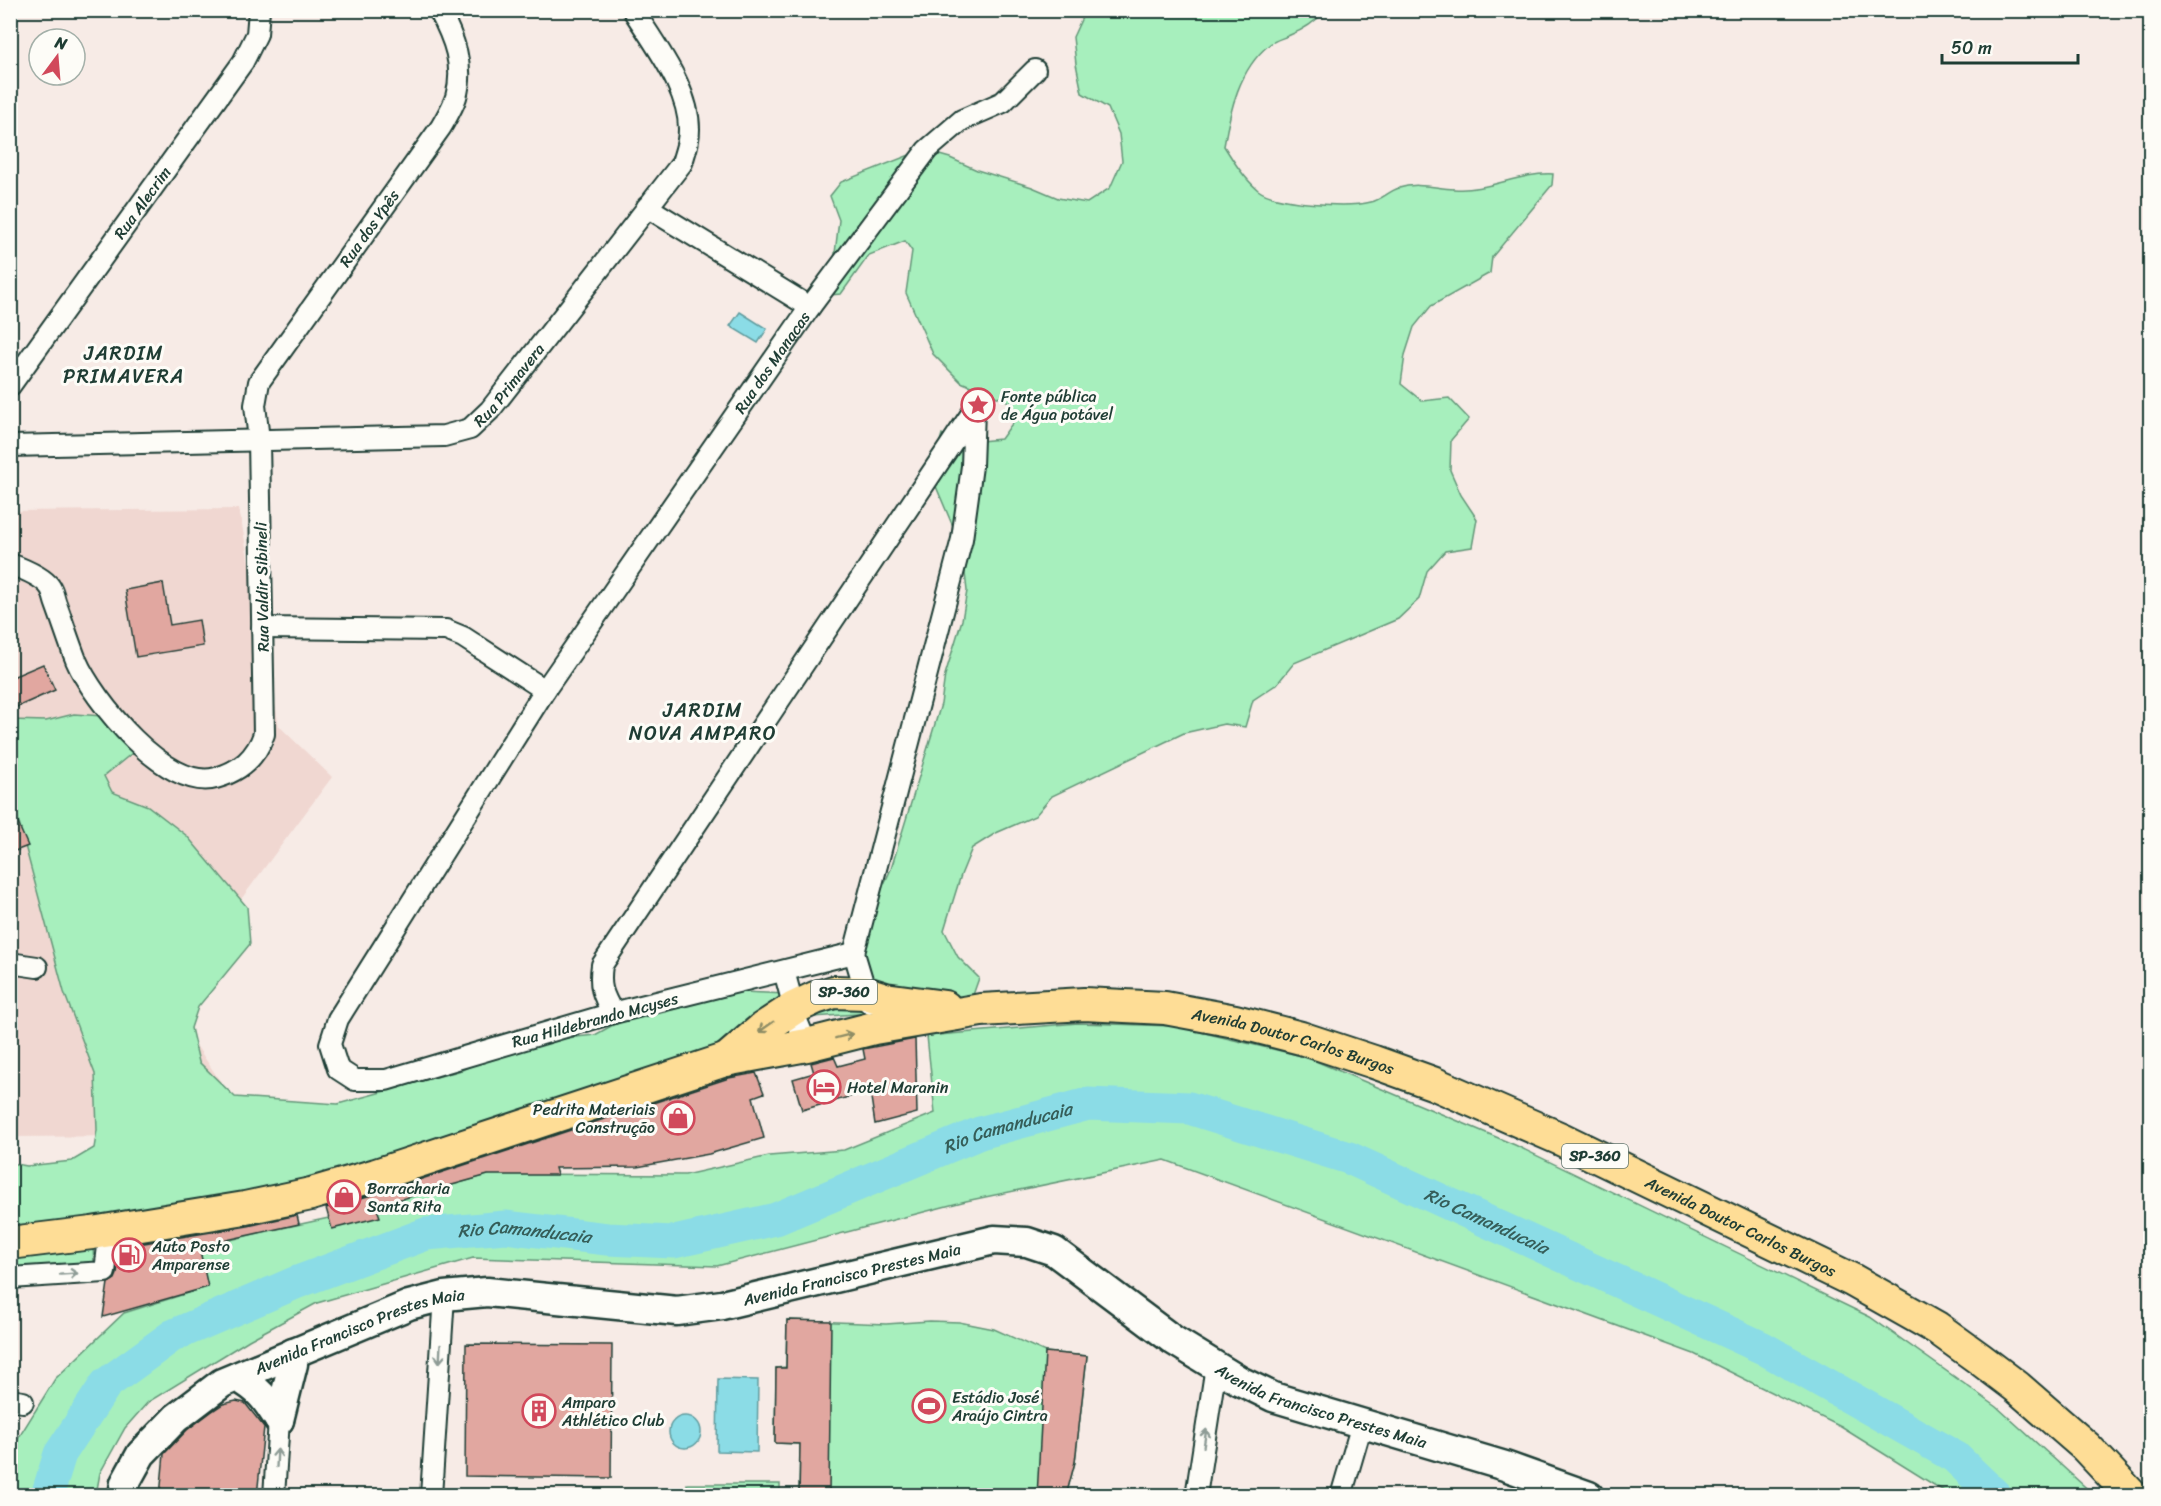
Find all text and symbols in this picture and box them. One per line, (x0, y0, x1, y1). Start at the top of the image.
north arrow (27, 27, 87, 87)
text: N (51, 27, 71, 59)
scale bar (1942, 27, 2078, 65)
text: 50 m (1951, 32, 1992, 64)
street label: Rua Alecrim (105, 160, 178, 245)
street label: Rua dos Ypês (331, 183, 407, 273)
street label: Rua dos Manacas (726, 304, 818, 420)
district label: JARDIM PRIMAVERA (63, 336, 185, 394)
street label: Rua Primavera (466, 336, 552, 434)
place label: Fonte pública de Água potável (1001, 382, 1113, 429)
place icon: Fonte pública de Água potável (960, 387, 996, 423)
street label: Rua Valdir Sibineli (246, 521, 278, 652)
district label: JARDIM NOVA AMPARO (629, 693, 777, 751)
road number: SP-360 (811, 980, 877, 1004)
street label: Rua Hildebrando Mcyses (509, 984, 682, 1056)
street label: Avenida Doutor Carlos Burgos (1189, 999, 1399, 1083)
one-way arrow (758, 1021, 774, 1033)
one-way arrow (834, 1029, 853, 1041)
hotel icon: Hotel Maranin (806, 1069, 842, 1105)
place label: Hotel Maranin (847, 1073, 949, 1102)
water label: Rio Camanducaia (938, 1092, 1078, 1163)
place label: Pedrita Materiais Construção (533, 1095, 655, 1142)
shop icon: Pedrita Materiais Construção (660, 1100, 696, 1136)
road number: SP-360 (1562, 1144, 1628, 1168)
street label: Avenida Doutor Carlos Burgos (1639, 1167, 1842, 1285)
place label: Borracharia Santa Rita (367, 1174, 451, 1221)
shop icon: Borracharia Santa Rita (326, 1179, 362, 1215)
water label: Rio Camanducaia (1419, 1179, 1556, 1264)
water label: Rio Camanducaia (456, 1211, 595, 1253)
place label: Auto Posto Amparense (151, 1232, 230, 1279)
street label: Avenida Francisco Prestes Maia (739, 1234, 965, 1314)
fuel station icon: Auto Posto Amparense (111, 1237, 147, 1273)
one-way arrow (58, 1269, 78, 1280)
street label: Avenida Francisco Prestes Maia (249, 1280, 467, 1383)
one-way arrow (434, 1344, 445, 1364)
street label: Avenida Francisco Prestes Maia (1209, 1354, 1431, 1457)
place label: Estádio José Araújo Cintra (951, 1383, 1048, 1430)
place label: Amparo Athlético Club (561, 1388, 664, 1435)
sports icon: Estádio José Araújo Cintra (911, 1388, 947, 1424)
building icon: Amparo Athlético Club (521, 1393, 557, 1429)
one-way arrow (1200, 1428, 1211, 1448)
one-way arrow (271, 1448, 282, 1468)

